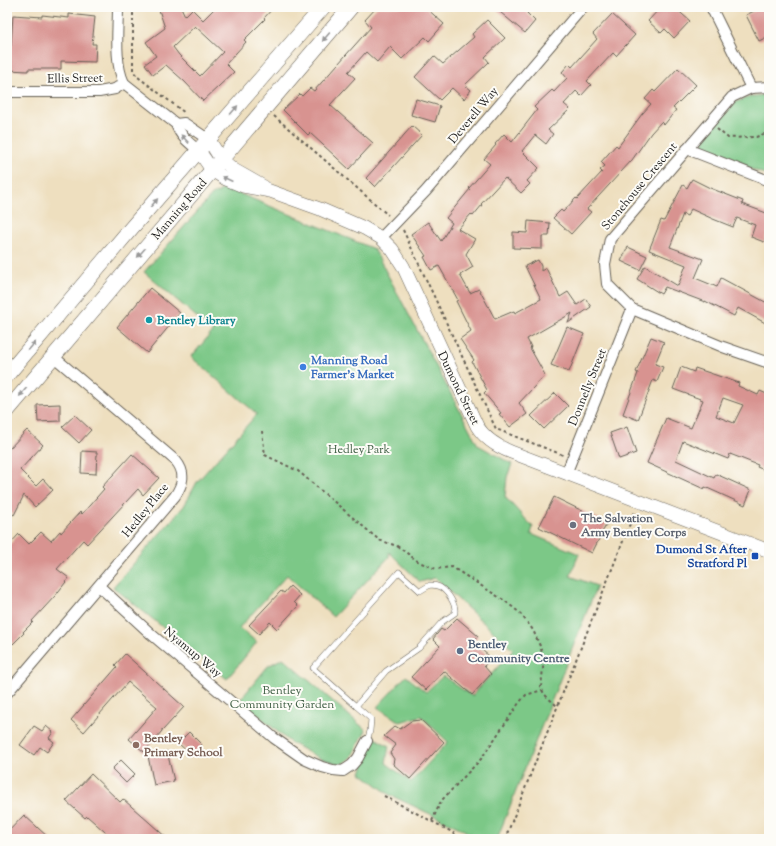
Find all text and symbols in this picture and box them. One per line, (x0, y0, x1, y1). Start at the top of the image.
one-way arrow (321, 31, 330, 42)
street label: Ellis Street (47, 70, 103, 88)
street label: Deverell Way (444, 83, 503, 148)
one-way arrow (229, 106, 238, 115)
one-way arrow (181, 134, 190, 144)
street label: Stonehouse Crescent (598, 139, 682, 235)
street label: Manning Road (148, 175, 212, 244)
one-way arrow (221, 176, 233, 182)
one-way arrow (149, 198, 158, 207)
one-way arrow (137, 248, 146, 258)
place label: Bentley Library (156, 312, 236, 330)
marker: Bentley Library (144, 315, 154, 325)
one-way arrow (28, 340, 37, 351)
street label: Donnelly Street (564, 346, 612, 429)
street label: Dumond Street (432, 349, 484, 428)
place label: Manning Road Farmer's Market (310, 352, 395, 384)
marker: Manning Road Farmer's Market (298, 362, 308, 372)
one-way arrow (19, 387, 28, 398)
park label: Hedley Park (328, 441, 390, 459)
street label: Hedley Place (118, 479, 174, 542)
place label: The Salvation Army Bentley Corps (580, 510, 687, 542)
marker: The Salvation Army Bentley Corps (568, 520, 578, 530)
place label: Dumond St After Stratford Pl (655, 541, 748, 573)
marker: Dumond St After Stratford Pl (750, 551, 760, 561)
street label: Nyamup Way (159, 623, 225, 682)
place label: Bentley Community Centre (467, 636, 570, 668)
marker: Bentley Community Centre (455, 646, 465, 656)
park label: Bentley Community Garden (230, 682, 334, 714)
place label: Bentley Primary School (143, 730, 223, 762)
marker: Bentley Primary School (131, 740, 141, 750)

